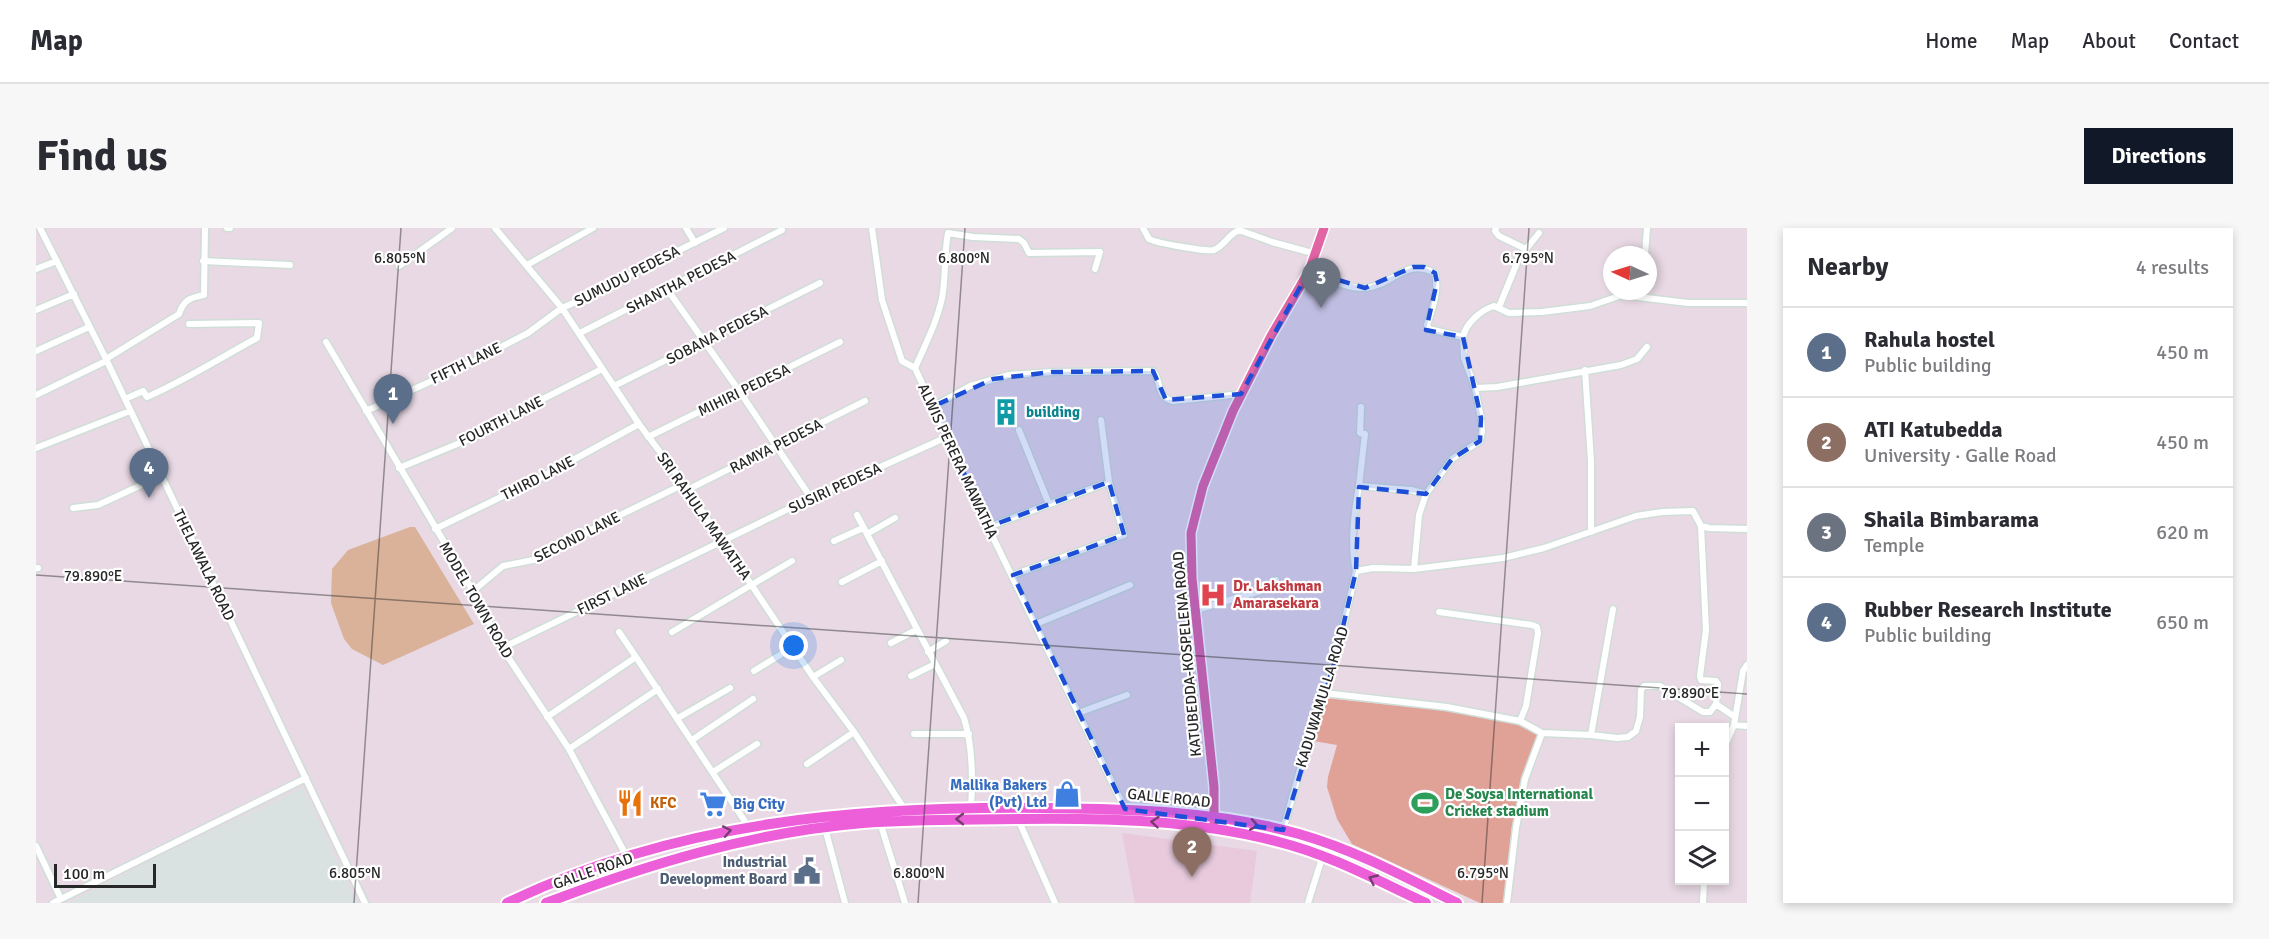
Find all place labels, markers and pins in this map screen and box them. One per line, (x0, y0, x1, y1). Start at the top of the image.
pin: 3 (1302, 259, 1340, 308)
pin: 1 (374, 374, 412, 424)
building icon: building (991, 397, 1021, 427)
place label: building (1026, 403, 1080, 421)
pin: 4 (130, 448, 168, 498)
place label: Dr. Lakshman Amarasekara (1233, 577, 1322, 612)
hospital icon: Dr. Lakshman Amarasekara (1198, 580, 1228, 610)
place label: Mallika Bakers (Pvt) Ltd (950, 776, 1047, 811)
shop icon: Mallika Bakers (Pvt) Ltd (1052, 779, 1082, 809)
place label: De Soysa International Cricket stadium (1445, 785, 1593, 820)
restaurant icon: KFC (615, 788, 645, 818)
sports icon: De Soysa International Cricket stadium (1410, 788, 1440, 818)
supermarket icon: Big City (698, 789, 728, 819)
place label: KFC (650, 794, 676, 812)
place label: Big City (733, 795, 785, 813)
pin: 2 (1172, 828, 1212, 877)
place label: Industrial Development Board (659, 853, 787, 888)
public building icon: Industrial Development Board (792, 856, 822, 886)

